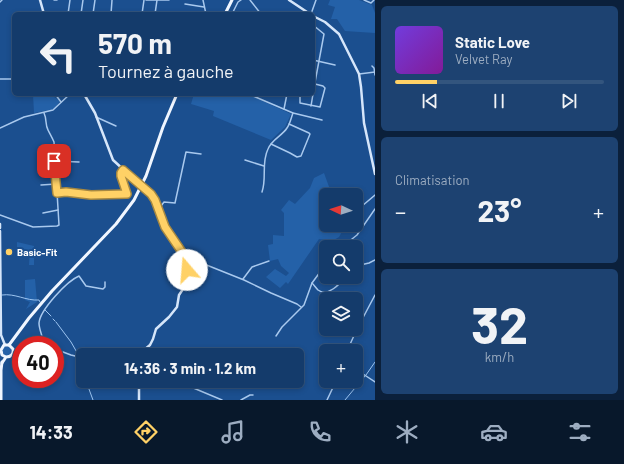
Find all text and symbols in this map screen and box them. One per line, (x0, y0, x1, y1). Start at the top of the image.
text: 570 m (98, 26, 172, 60)
icon: left (32, 28, 84, 80)
text: Static Love (455, 33, 530, 51)
text: Velvet Ray (455, 51, 513, 67)
text: Tournez à gauche (98, 60, 234, 82)
icon: previous (419, 90, 441, 112)
icon: pause (488, 90, 510, 112)
icon: next (558, 90, 580, 112)
pin (37, 144, 71, 178)
icon: arrive (43, 150, 65, 172)
text: Climatisation (395, 172, 470, 188)
north arrow (319, 188, 363, 232)
map controls (319, 188, 363, 388)
text: 23° (478, 192, 521, 228)
text: − (395, 198, 406, 224)
text: + (593, 198, 604, 224)
button: search (319, 240, 363, 284)
place label: Basic-Fit (17, 246, 58, 258)
marker: Basic-Fit (4, 247, 14, 257)
position arrow (166, 249, 208, 291)
button: layers (319, 292, 363, 336)
text: 32 (471, 292, 528, 354)
speed limit sign: 40 (12, 336, 64, 388)
button: + (319, 344, 363, 388)
text: km/h (485, 349, 514, 365)
text: 14:36 · 3 min · 1.2 km (124, 359, 256, 377)
icon: directions (132, 418, 160, 446)
icon: music (219, 418, 247, 446)
icon: phone (306, 418, 334, 446)
icon: climate (393, 418, 421, 446)
icon: car (480, 418, 508, 446)
icon: filters (566, 418, 594, 446)
text: 14:33 (29, 421, 73, 443)

